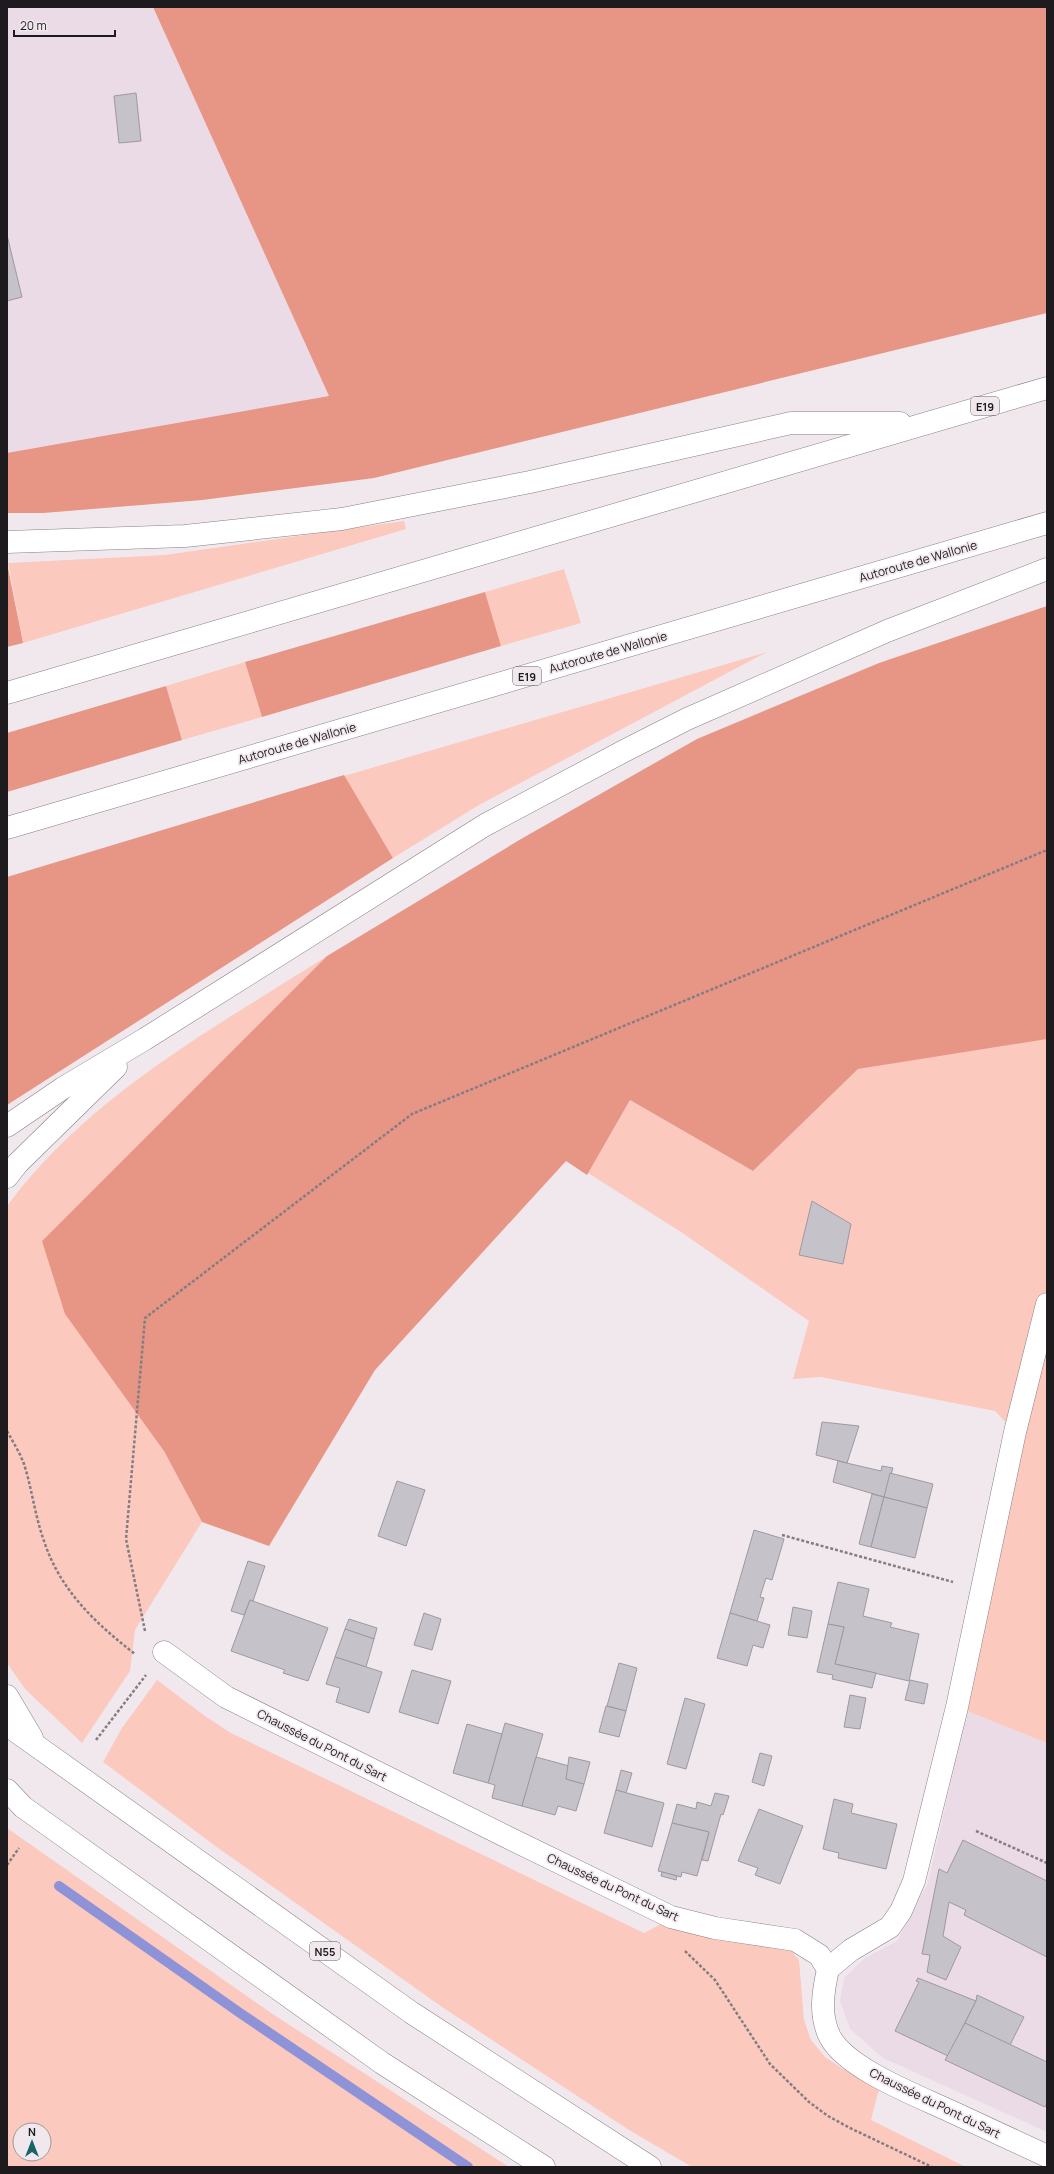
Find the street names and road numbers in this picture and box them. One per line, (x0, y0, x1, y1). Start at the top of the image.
road number: E19 (971, 397, 999, 415)
street label: Autoroute de Wallonie (857, 536, 979, 586)
street label: Autoroute de Wallonie (547, 627, 669, 677)
road number: E19 (513, 667, 541, 685)
street label: Autoroute de Wallonie (236, 718, 358, 768)
street label: Chaussée du Pont du Sart (254, 1705, 390, 1785)
street label: Chaussée du Pont du Sart (544, 1849, 682, 1925)
road number: N55 (310, 1942, 340, 1960)
street label: Chaussée du Pont du Sart (867, 2064, 1003, 2142)

